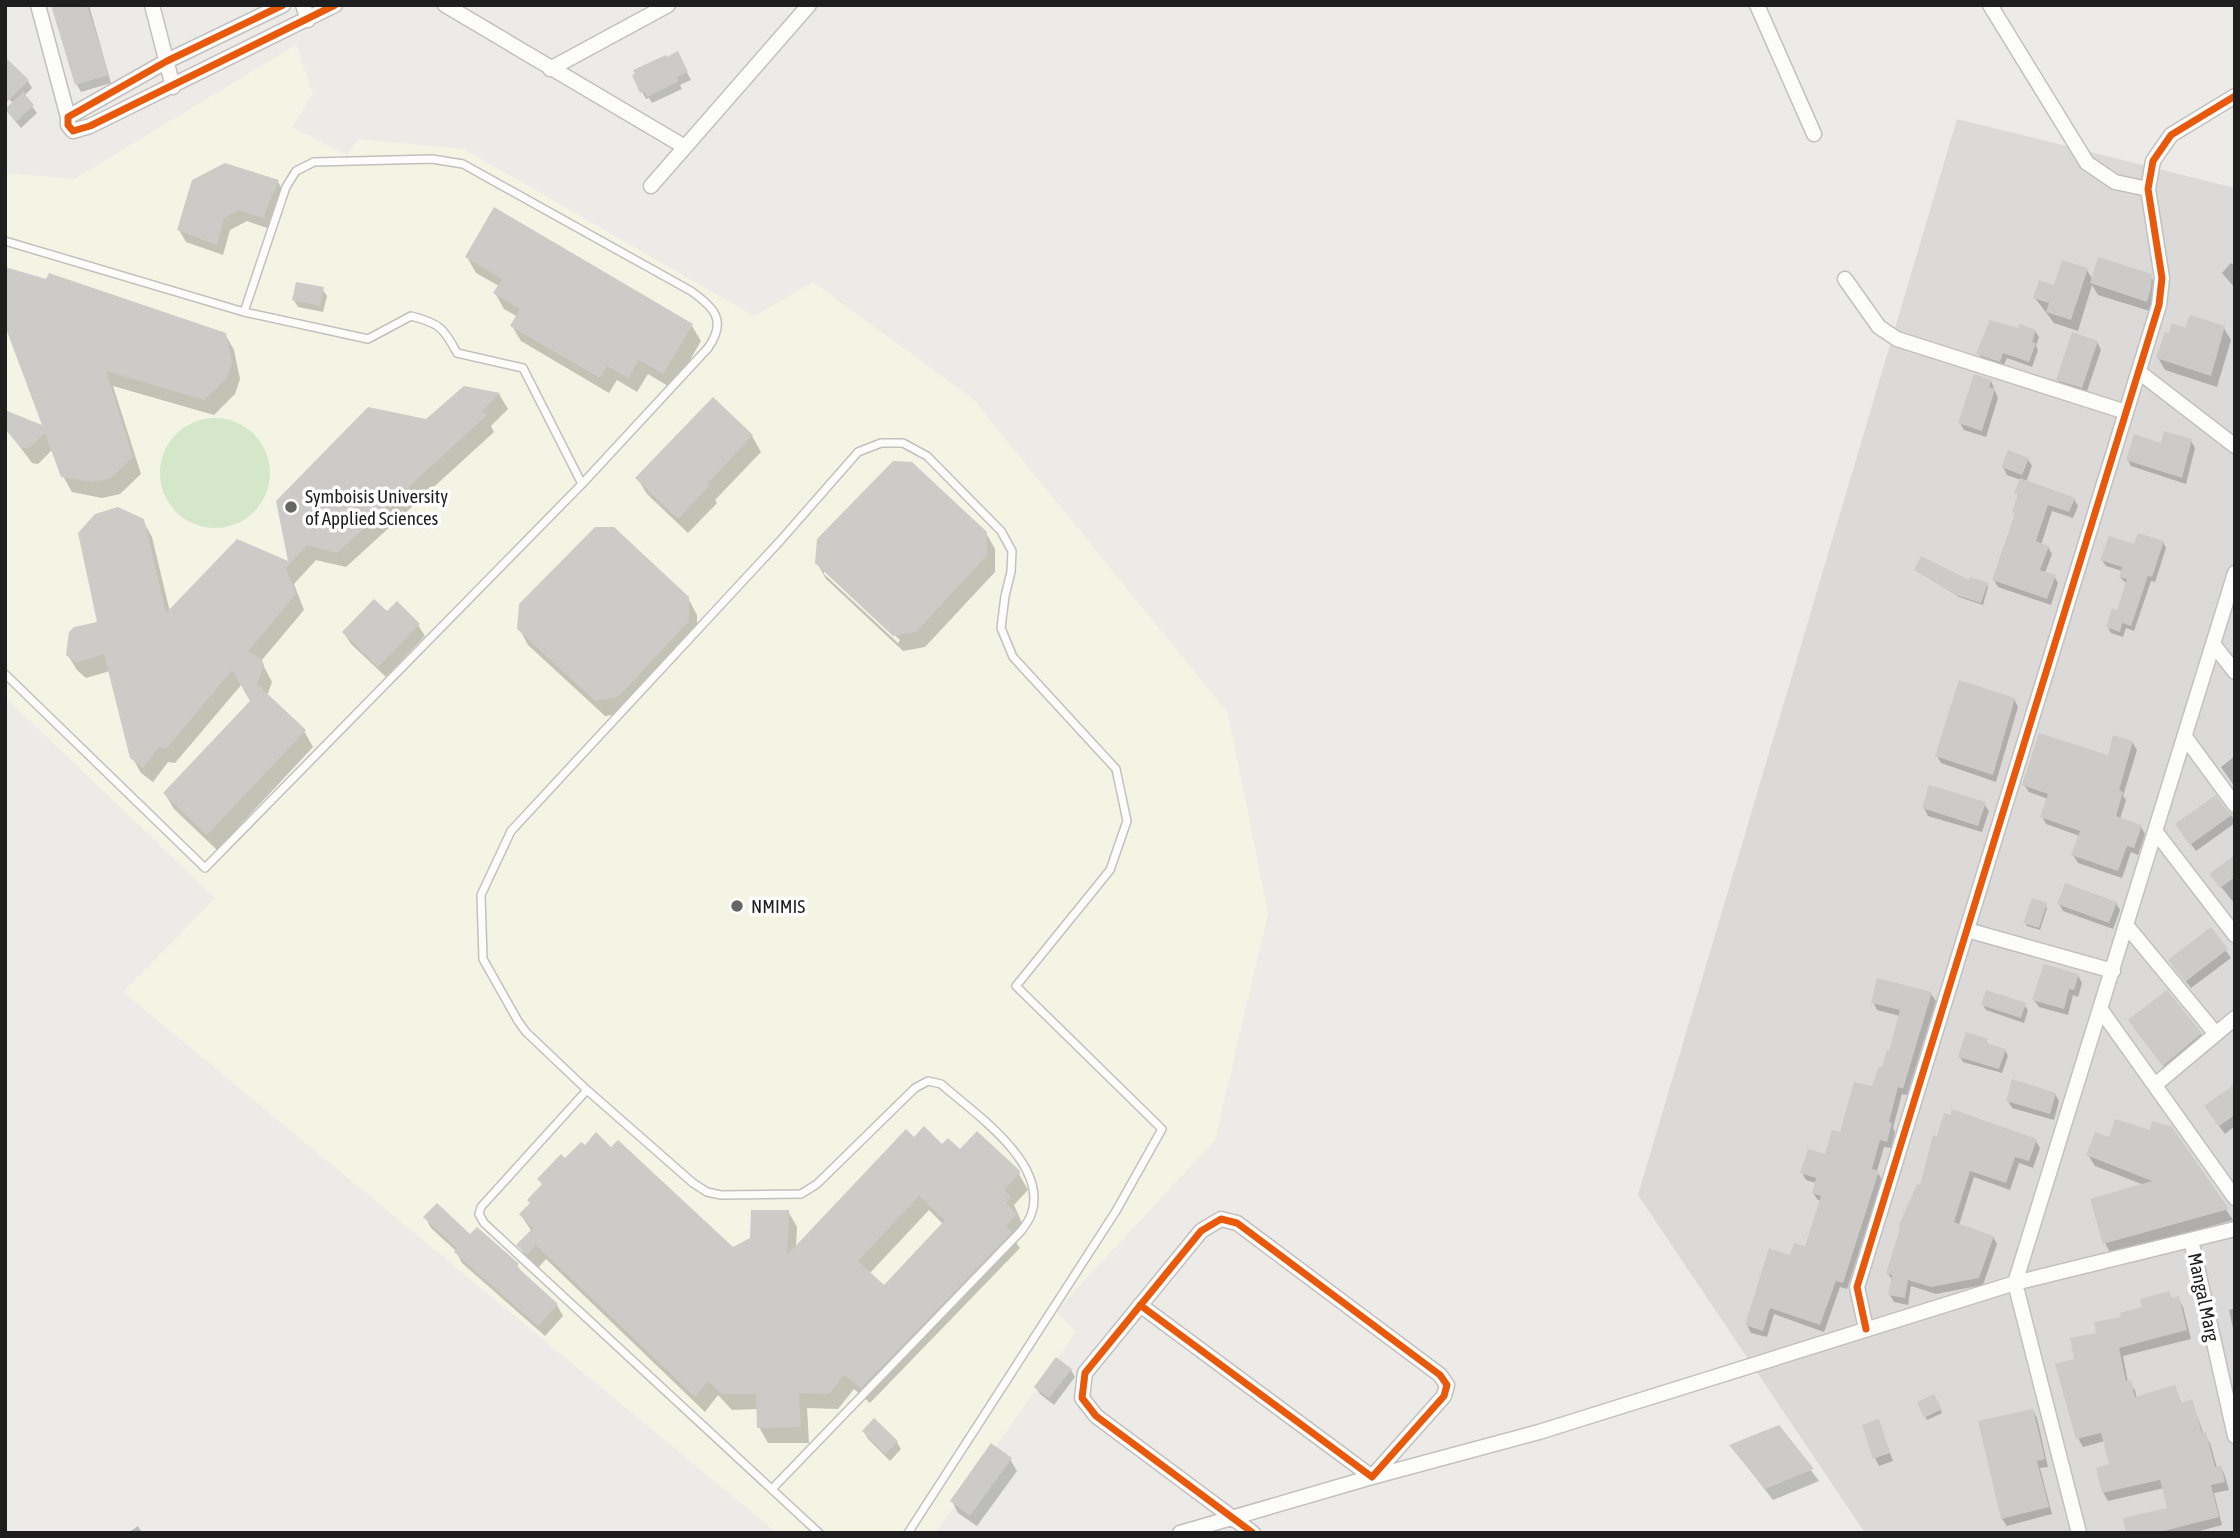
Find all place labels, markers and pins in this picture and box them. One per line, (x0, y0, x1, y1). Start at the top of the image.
place label: Symboisis University of Applied Sciences (305, 485, 448, 529)
marker: Symboisis University of Applied Sciences (283, 499, 299, 515)
place label: NMIMIS (751, 895, 805, 917)
marker: NMIMIS (729, 898, 745, 914)

